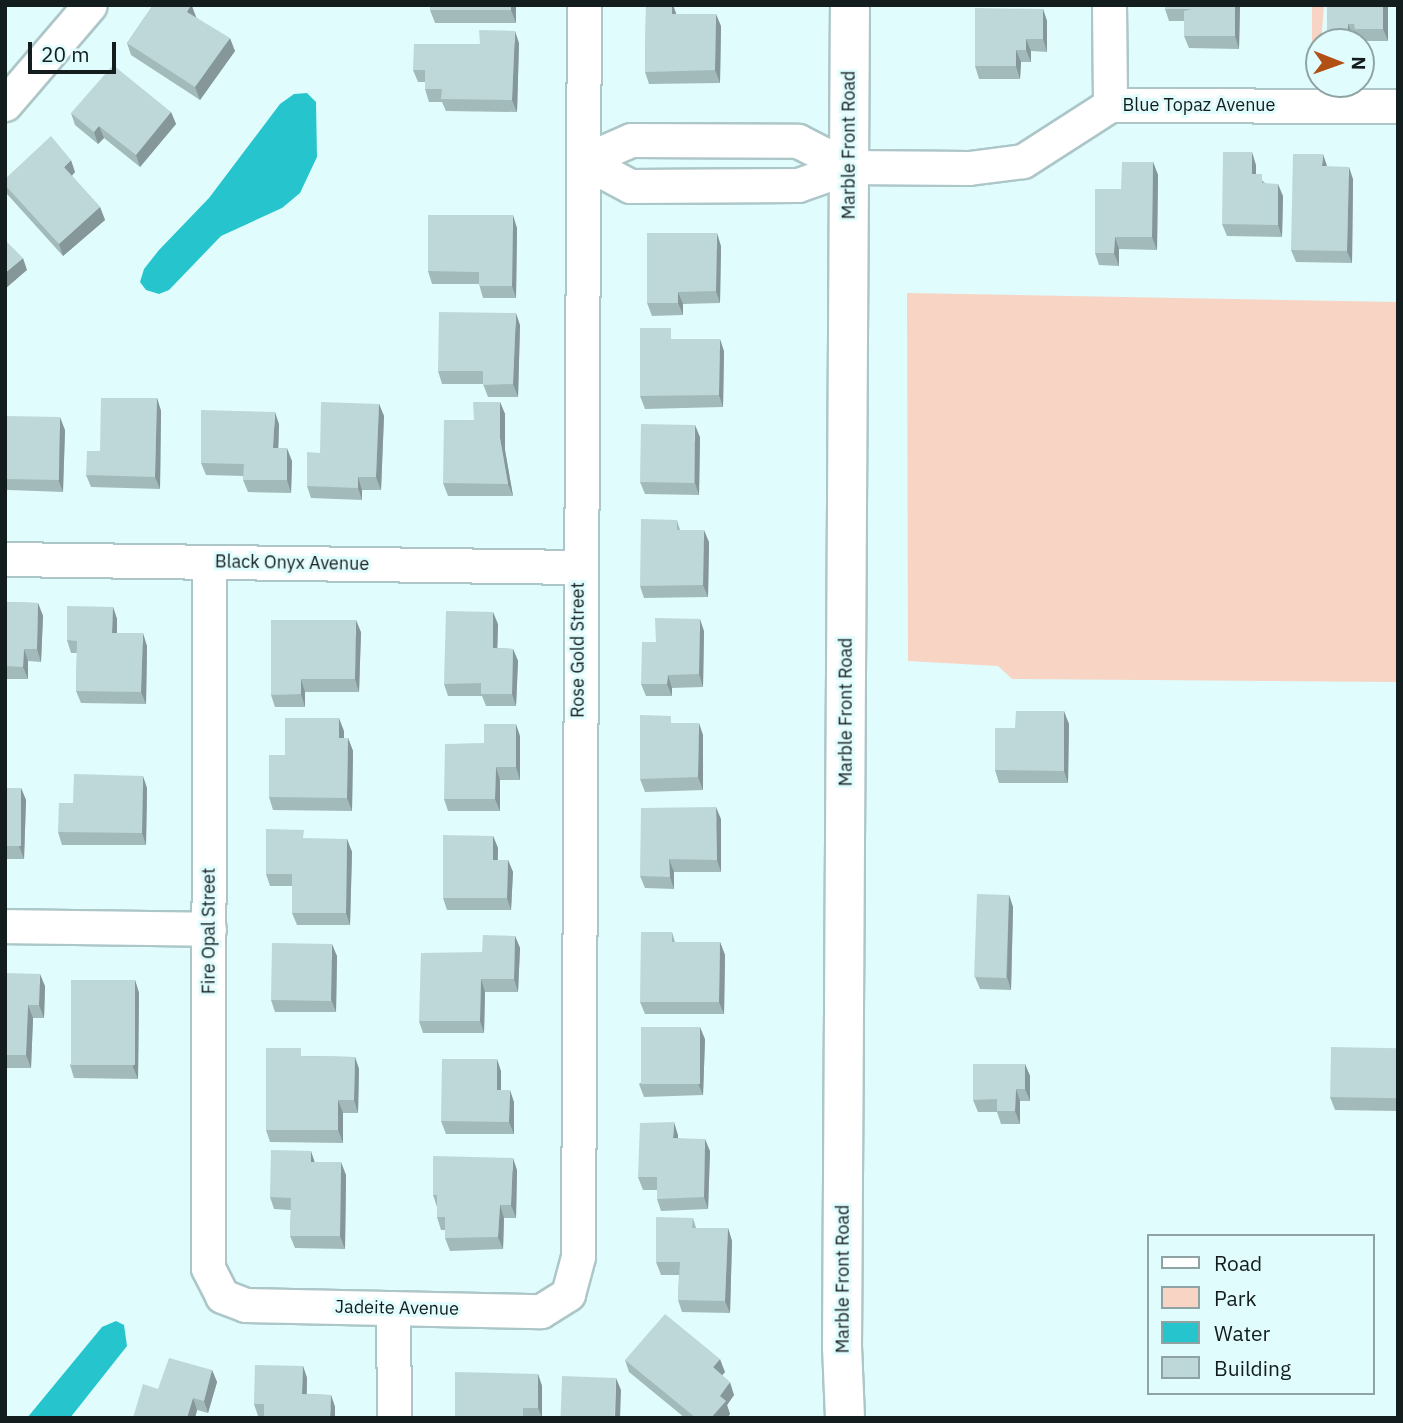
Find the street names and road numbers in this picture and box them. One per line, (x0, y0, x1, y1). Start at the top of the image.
street label: Marble Front Road (838, 71, 860, 219)
street label: Blue Topaz Avenue (1123, 94, 1275, 116)
street label: Black Onyx Avenue (215, 551, 369, 575)
street label: Rose Gold Street (567, 582, 589, 718)
street label: Marble Front Road (835, 638, 857, 786)
street label: Fire Opal Street (198, 868, 220, 994)
street label: Marble Front Road (832, 1205, 854, 1353)
street label: Jadeite Avenue (335, 1296, 459, 1320)

